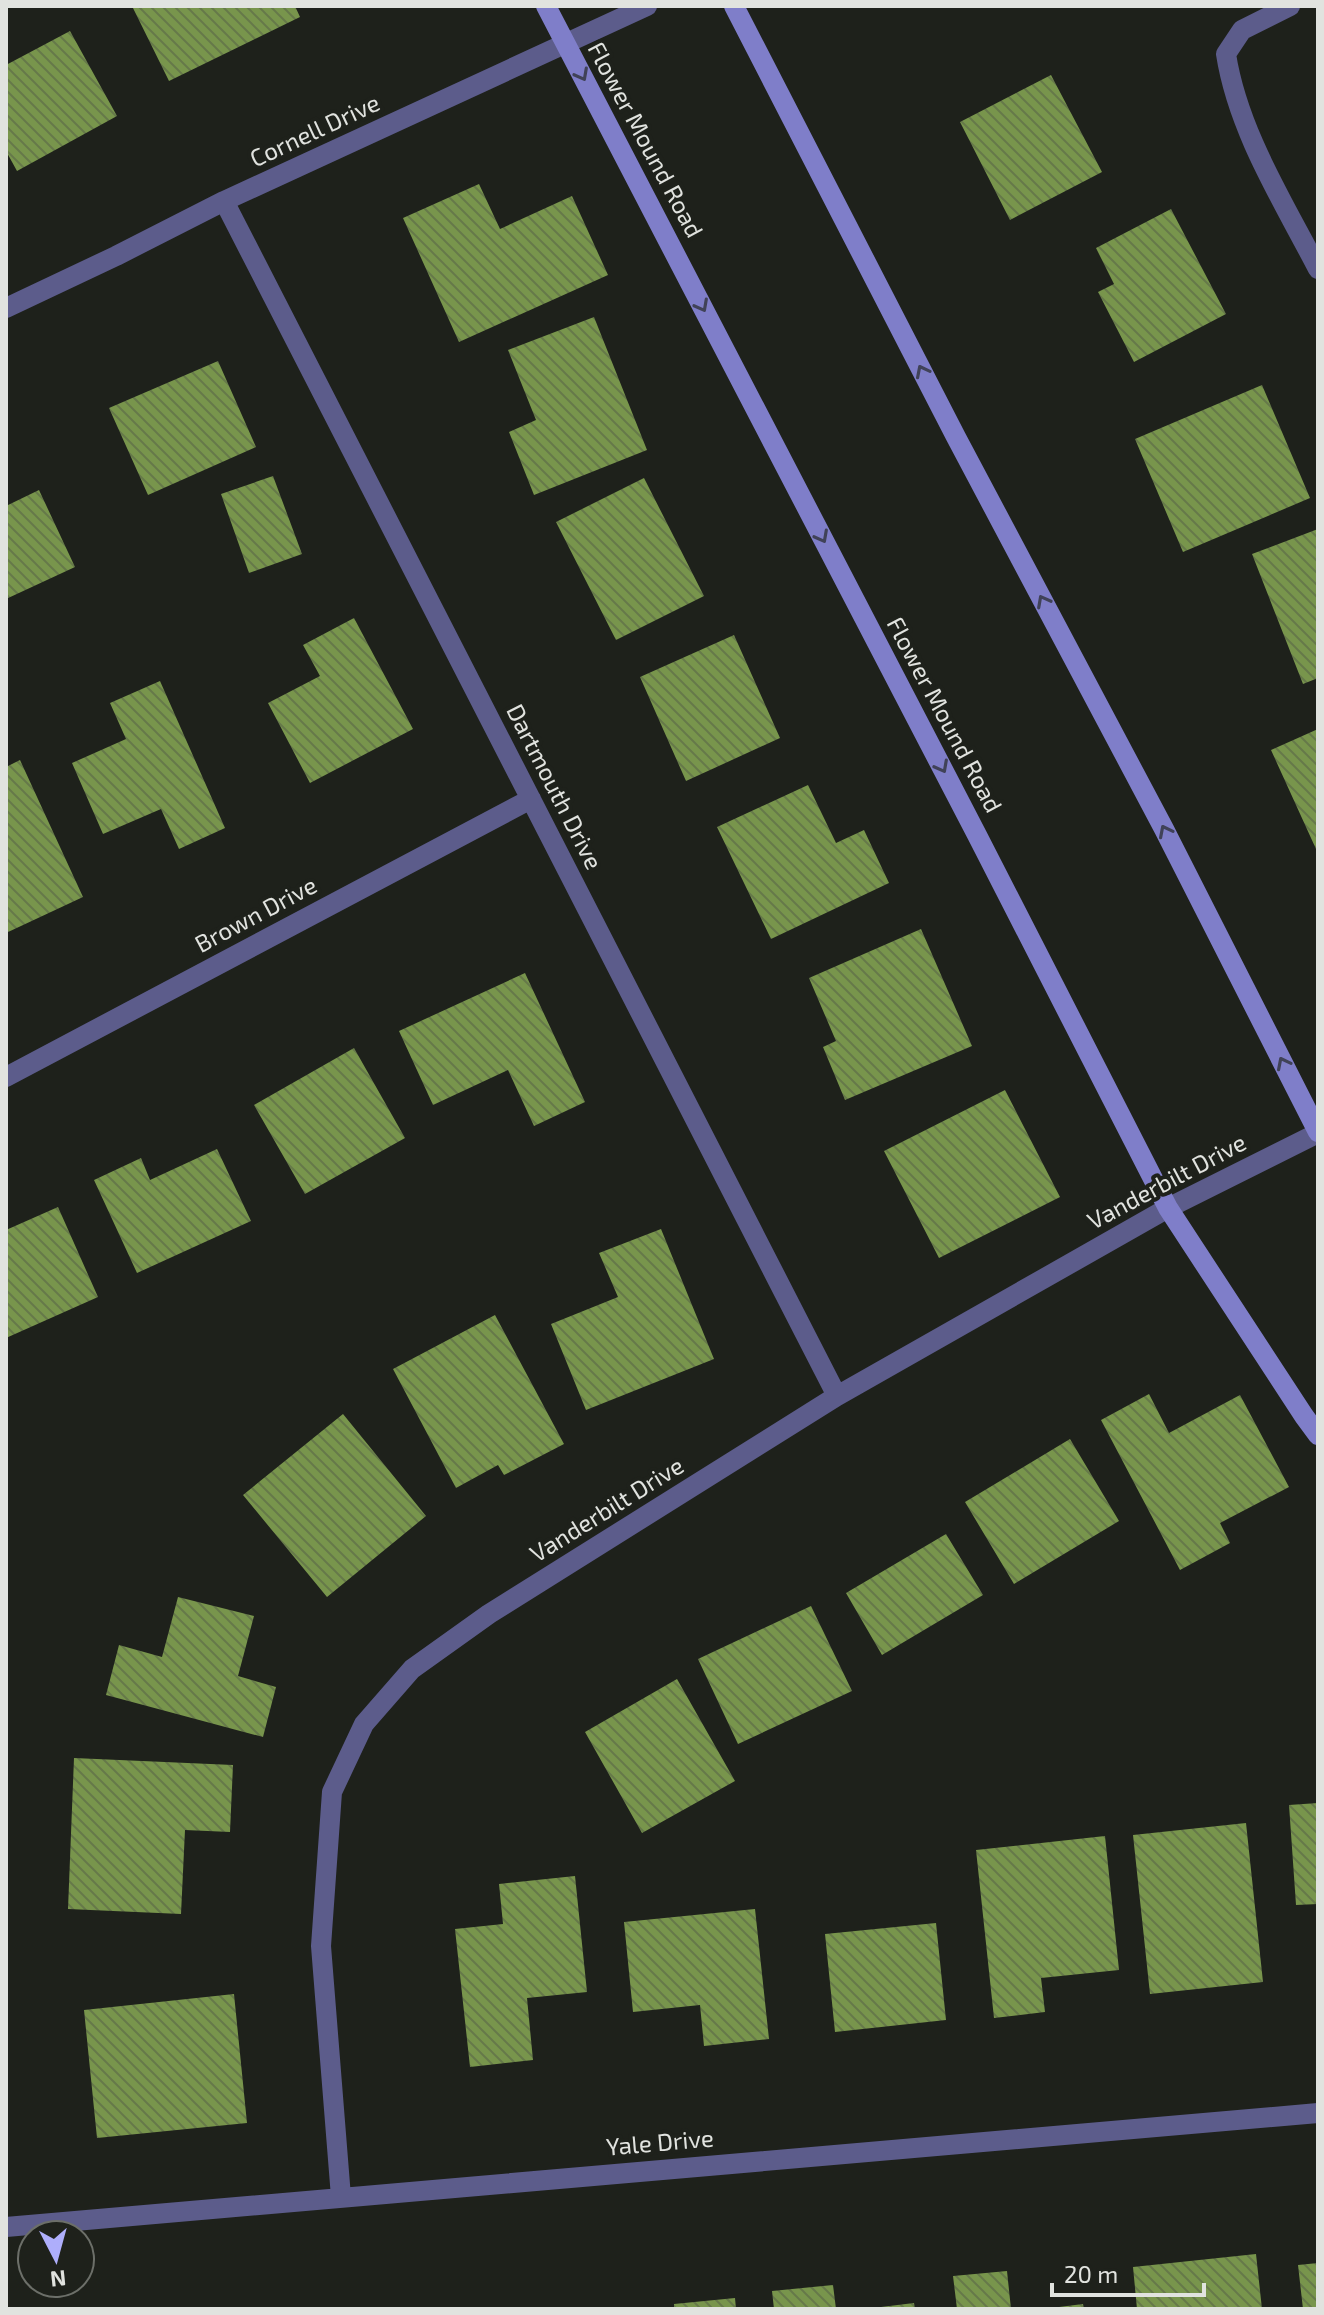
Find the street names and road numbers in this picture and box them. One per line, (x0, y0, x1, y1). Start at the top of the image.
street label: Flower Mound Road (582, 37, 710, 242)
street label: Cornell Drive (245, 87, 384, 172)
street label: Flower Mound Road (881, 612, 1009, 817)
street label: Dartmouth Drive (501, 699, 609, 874)
street label: Brown Drive (189, 869, 321, 958)
street label: Vanderbilt Drive (1082, 1127, 1251, 1235)
street label: Vanderbilt Drive (524, 1450, 688, 1568)
street label: Yale Drive (605, 2122, 715, 2161)

